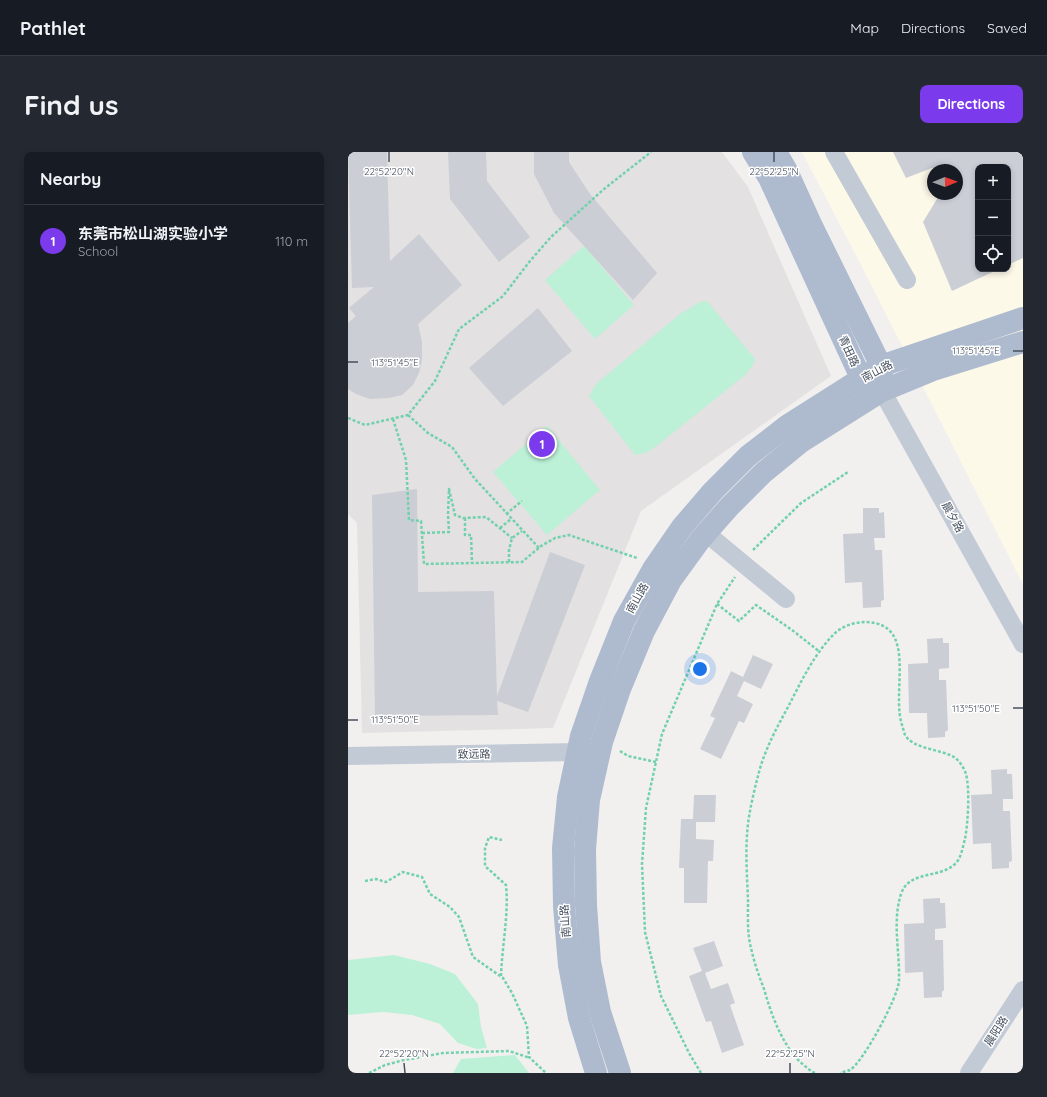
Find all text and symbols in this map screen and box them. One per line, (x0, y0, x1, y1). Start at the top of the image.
text: Pathlet (20, 16, 86, 40)
text: Map (850, 19, 879, 37)
text: Directions (901, 19, 965, 37)
text: Saved (987, 19, 1027, 37)
button: Directions (920, 85, 1023, 123)
text: Find us (24, 87, 118, 122)
north arrow (927, 164, 963, 200)
map controls (975, 164, 1011, 272)
button: + (975, 164, 1011, 200)
text: 22°52'20"N (364, 165, 414, 178)
text: 22°52'25"N (749, 165, 799, 178)
text: Nearby (40, 168, 101, 189)
button: − (975, 200, 1011, 236)
text: 东莞市松山湖实验小学 (78, 224, 228, 243)
text: 1 (50, 233, 56, 249)
text: 110 m (275, 233, 308, 249)
button: locate (975, 236, 1011, 272)
text: School (78, 243, 118, 259)
street label: 青田路 (836, 333, 862, 369)
text: 113°51'45"E (952, 344, 1000, 357)
text: 113°51'45"E (371, 356, 419, 369)
street label: 南山路 (859, 357, 895, 385)
pin: 1 (529, 429, 555, 459)
street label: 晨夕路 (939, 499, 967, 535)
street label: 南山路 (623, 580, 651, 616)
your location (690, 659, 710, 679)
text: 113°51'50"E (952, 702, 1000, 715)
text: 113°51'50"E (371, 713, 419, 726)
street label: 致远路 (457, 747, 491, 761)
street label: 南山路 (557, 904, 573, 938)
street label: 晨阳路 (981, 1013, 1011, 1049)
text: 22°52'20"N (379, 1047, 429, 1060)
text: 22°52'25"N (765, 1047, 815, 1060)

